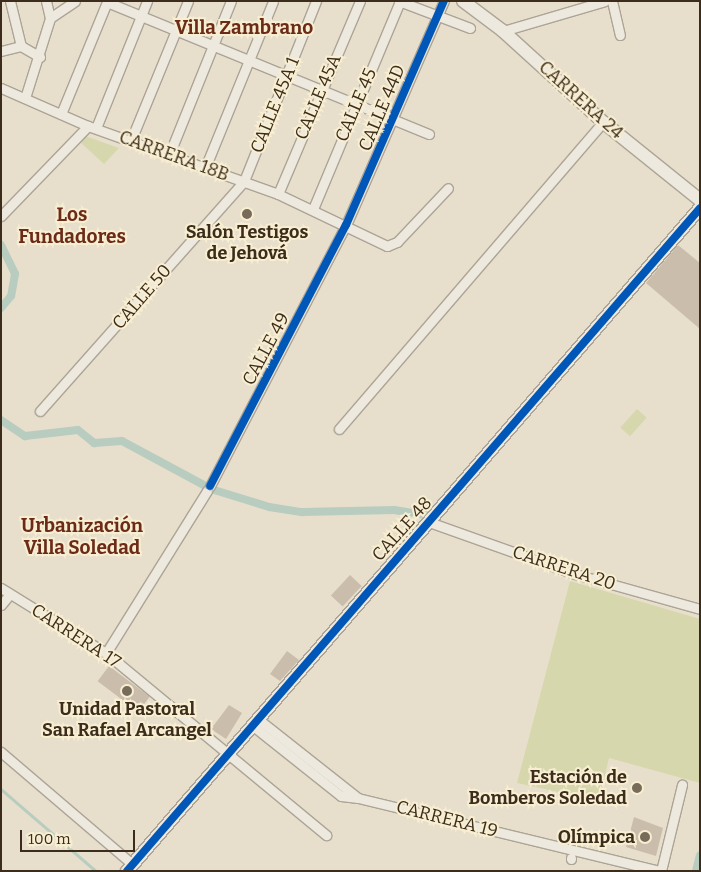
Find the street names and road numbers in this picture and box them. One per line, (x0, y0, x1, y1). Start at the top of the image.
street label: CALLE 45A (290, 51, 346, 143)
street label: CALLE 45A 1 (246, 54, 304, 156)
street label: CARRERA 24 (534, 56, 628, 144)
street label: CALLE 44D (354, 61, 410, 155)
street label: CALLE 45 (331, 65, 381, 145)
street label: CARRERA 18B (116, 126, 232, 186)
street label: CALLE 50 (108, 260, 176, 334)
street label: CALLE 49 (238, 309, 294, 389)
street label: CALLE 48 (367, 492, 437, 566)
street label: CARRERA 20 (510, 541, 618, 595)
street label: CARRERA 17 (27, 599, 125, 673)
street label: CARRERA 19 (394, 796, 500, 842)

